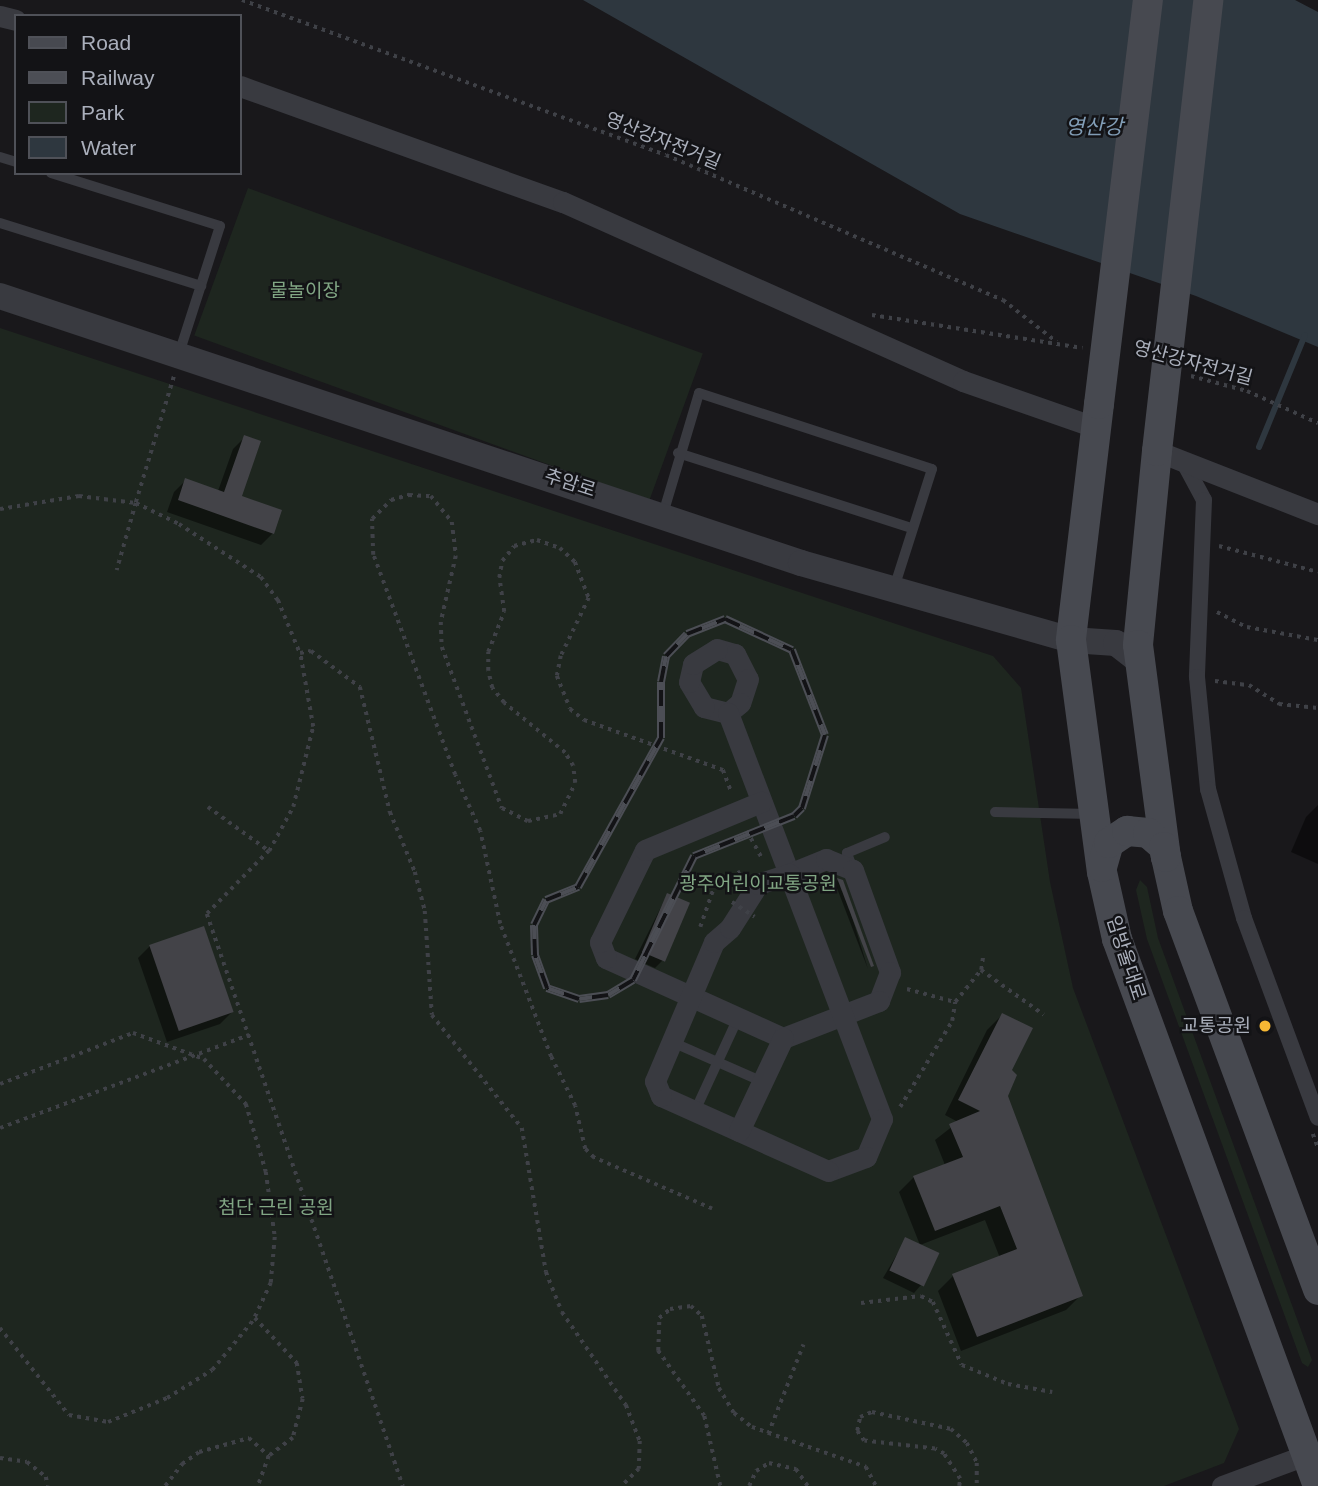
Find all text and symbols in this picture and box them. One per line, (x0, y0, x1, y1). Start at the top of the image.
legend (14, 14, 242, 175)
text: Road (81, 31, 131, 54)
text: Railway (81, 66, 155, 89)
text: Park (81, 101, 124, 124)
street label: 영산강자전거길 (602, 108, 724, 174)
water label: 영산강 (1065, 114, 1123, 140)
text: Water (81, 136, 136, 159)
park label: 물놀이장 (270, 280, 340, 302)
street label: 영산강자전거길 (1131, 336, 1255, 390)
street label: 추암로 (542, 464, 598, 502)
park label: 광주어린이교통공원 (679, 873, 837, 895)
street label: 임방울대로 (1102, 913, 1150, 1003)
place label: 교통공원 (1181, 1015, 1251, 1037)
marker: 교통공원 (1257, 1018, 1273, 1034)
park label: 첨단 근린 공원 (218, 1197, 334, 1219)

